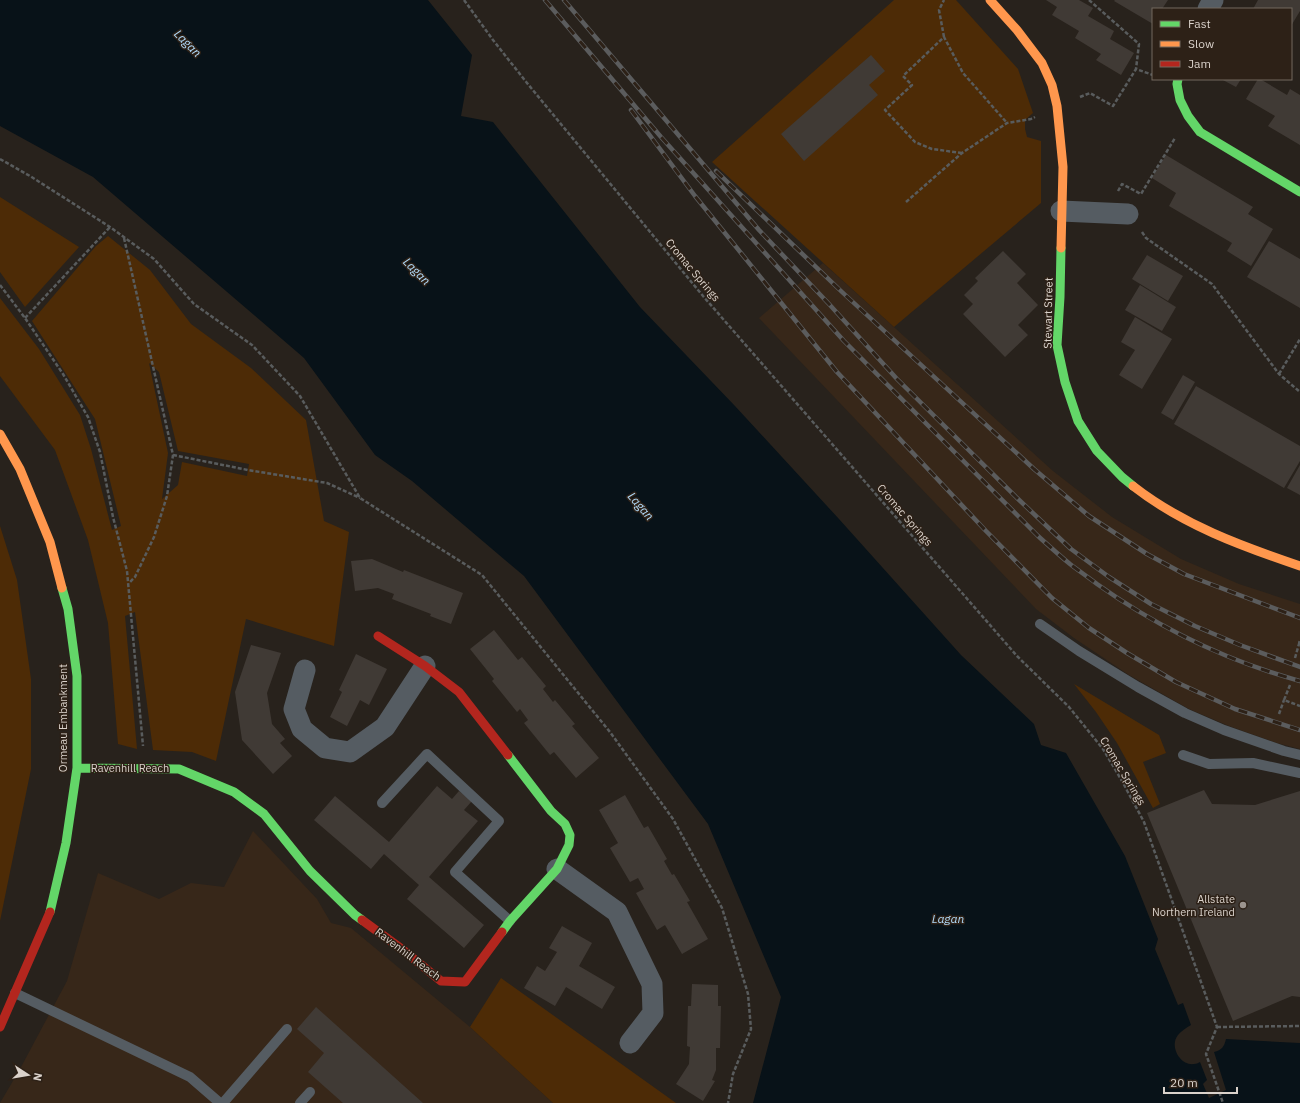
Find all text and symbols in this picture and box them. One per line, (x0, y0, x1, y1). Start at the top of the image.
legend (1152, 8, 1292, 80)
text: Fast (1188, 16, 1211, 31)
water label: Lagan (171, 26, 205, 60)
text: Slow (1188, 36, 1214, 51)
text: Jam (1188, 56, 1211, 71)
street label: Cromac Springs (663, 236, 723, 304)
water label: Lagan (400, 254, 434, 288)
street label: Stewart Street (1040, 277, 1056, 349)
street label: Cromac Springs (874, 481, 936, 549)
water label: Lagan (625, 489, 657, 523)
street label: Ormeau Embankment (56, 664, 70, 772)
street label: Cromac Springs (1097, 734, 1149, 808)
street label: Ravenhill Reach (91, 761, 169, 775)
place label: Allstate Northern Ireland (1152, 892, 1235, 919)
marker: Allstate Northern Ireland (1238, 900, 1248, 910)
water label: Lagan (932, 911, 964, 926)
street label: Ravenhill Reach (372, 925, 444, 983)
north arrow (8, 1055, 48, 1095)
scale bar (1164, 1069, 1237, 1095)
text: N (30, 1072, 45, 1082)
text: 20 m (1170, 1075, 1198, 1090)

